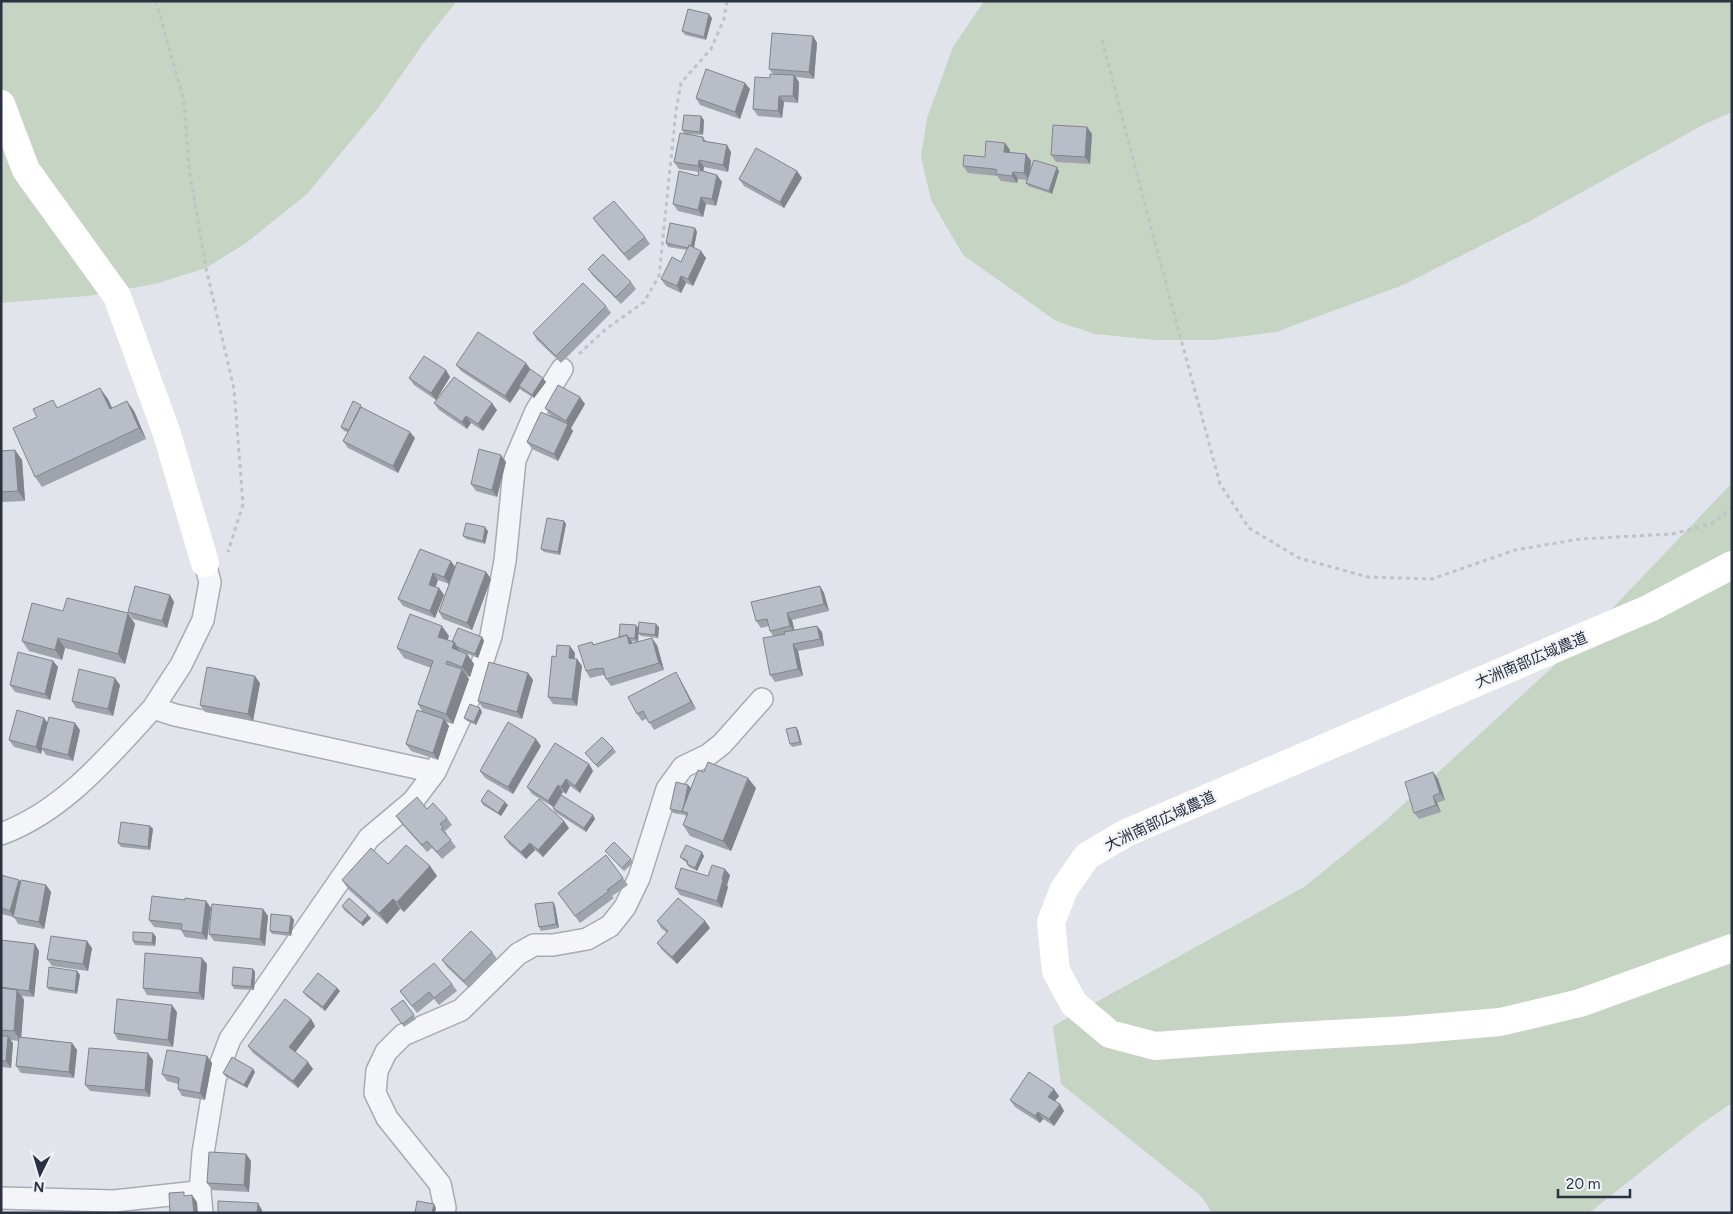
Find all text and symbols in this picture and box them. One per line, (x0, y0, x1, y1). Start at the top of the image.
street label: 大洲南部広域農道 (1472, 628, 1590, 692)
street label: 大洲南部広域農道 (1102, 787, 1218, 855)
north arrow (15, 1149, 65, 1199)
scale bar (1558, 1166, 1630, 1198)
text: 20 m (1566, 1175, 1600, 1193)
text: N (33, 1178, 45, 1195)

